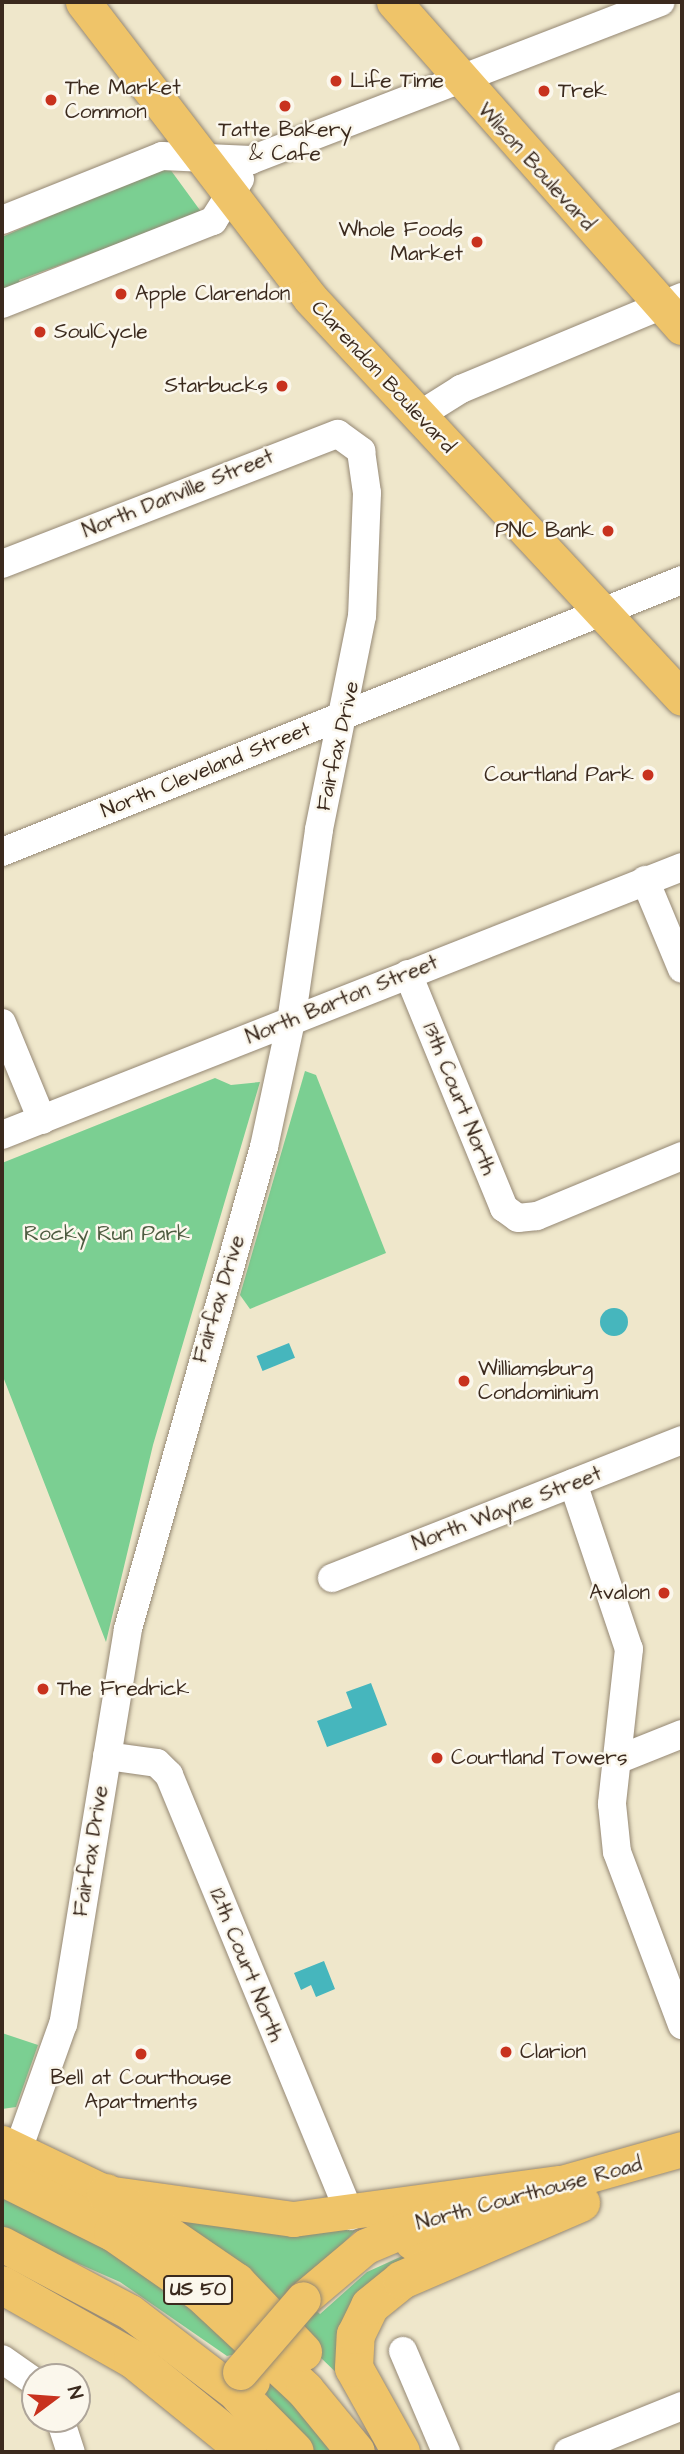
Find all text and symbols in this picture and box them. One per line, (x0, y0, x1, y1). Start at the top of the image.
place label: Life Time (350, 68, 444, 94)
marker: Life Time (328, 73, 344, 89)
place label: The Market Common (65, 75, 181, 125)
place label: Trek (558, 78, 607, 104)
marker: Trek (536, 83, 552, 99)
marker: The Market Common (43, 92, 59, 108)
marker: Tatte Bakery & Cafe (277, 98, 293, 114)
street label: Wilson Boulevard (472, 98, 600, 236)
place label: Tatte Bakery & Cafe (218, 117, 352, 167)
place label: Whole Foods Market (338, 217, 463, 267)
marker: Whole Foods Market (469, 234, 485, 250)
place label: Apple Clarendon (135, 281, 290, 307)
marker: Apple Clarendon (113, 286, 129, 302)
street label: Clarendon Boulevard (306, 295, 460, 459)
place label: SoulCycle (54, 319, 148, 345)
marker: SoulCycle (32, 324, 48, 340)
place label: Starbucks (165, 373, 268, 399)
marker: Starbucks (274, 378, 290, 394)
street label: North Danville Street (79, 444, 277, 544)
place label: PNC Bank (495, 518, 594, 544)
marker: PNC Bank (600, 523, 616, 539)
street label: Fairfax Drive (311, 679, 365, 813)
street label: North Cleveland Street (97, 716, 315, 824)
place label: Courtland Park (484, 762, 634, 788)
marker: Courtland Park (640, 767, 656, 783)
street label: North Barton Street (242, 950, 442, 1050)
street label: 13th Court North (417, 1019, 501, 1179)
park label: Rocky Run Park (24, 1221, 190, 1247)
street label: Fairfax Drive (188, 1232, 250, 1366)
place label: Williamsburg Condominium (478, 1356, 598, 1406)
marker: Williamsburg Condominium (456, 1373, 472, 1389)
street label: North Wayne Street (409, 1461, 605, 1557)
place label: Avalon (589, 1580, 650, 1606)
marker: Avalon (656, 1585, 672, 1601)
place label: The Fredrick (57, 1676, 189, 1702)
marker: The Fredrick (35, 1681, 51, 1697)
place label: Courtland Towers (451, 1745, 627, 1771)
marker: Courtland Towers (429, 1750, 445, 1766)
street label: Fairfax Drive (68, 1784, 114, 1918)
street label: 12th Court North (204, 1885, 288, 2045)
place label: Clarion (520, 2039, 586, 2065)
marker: Clarion (498, 2044, 514, 2060)
marker: Bell at Courthouse Apartments (133, 2046, 149, 2062)
place label: Bell at Courthouse Apartments (50, 2065, 232, 2115)
street label: North Courthouse Road (413, 2152, 645, 2236)
road number: US 50 (163, 2274, 233, 2306)
north arrow (21, 2363, 91, 2433)
text: N (60, 2383, 89, 2402)

